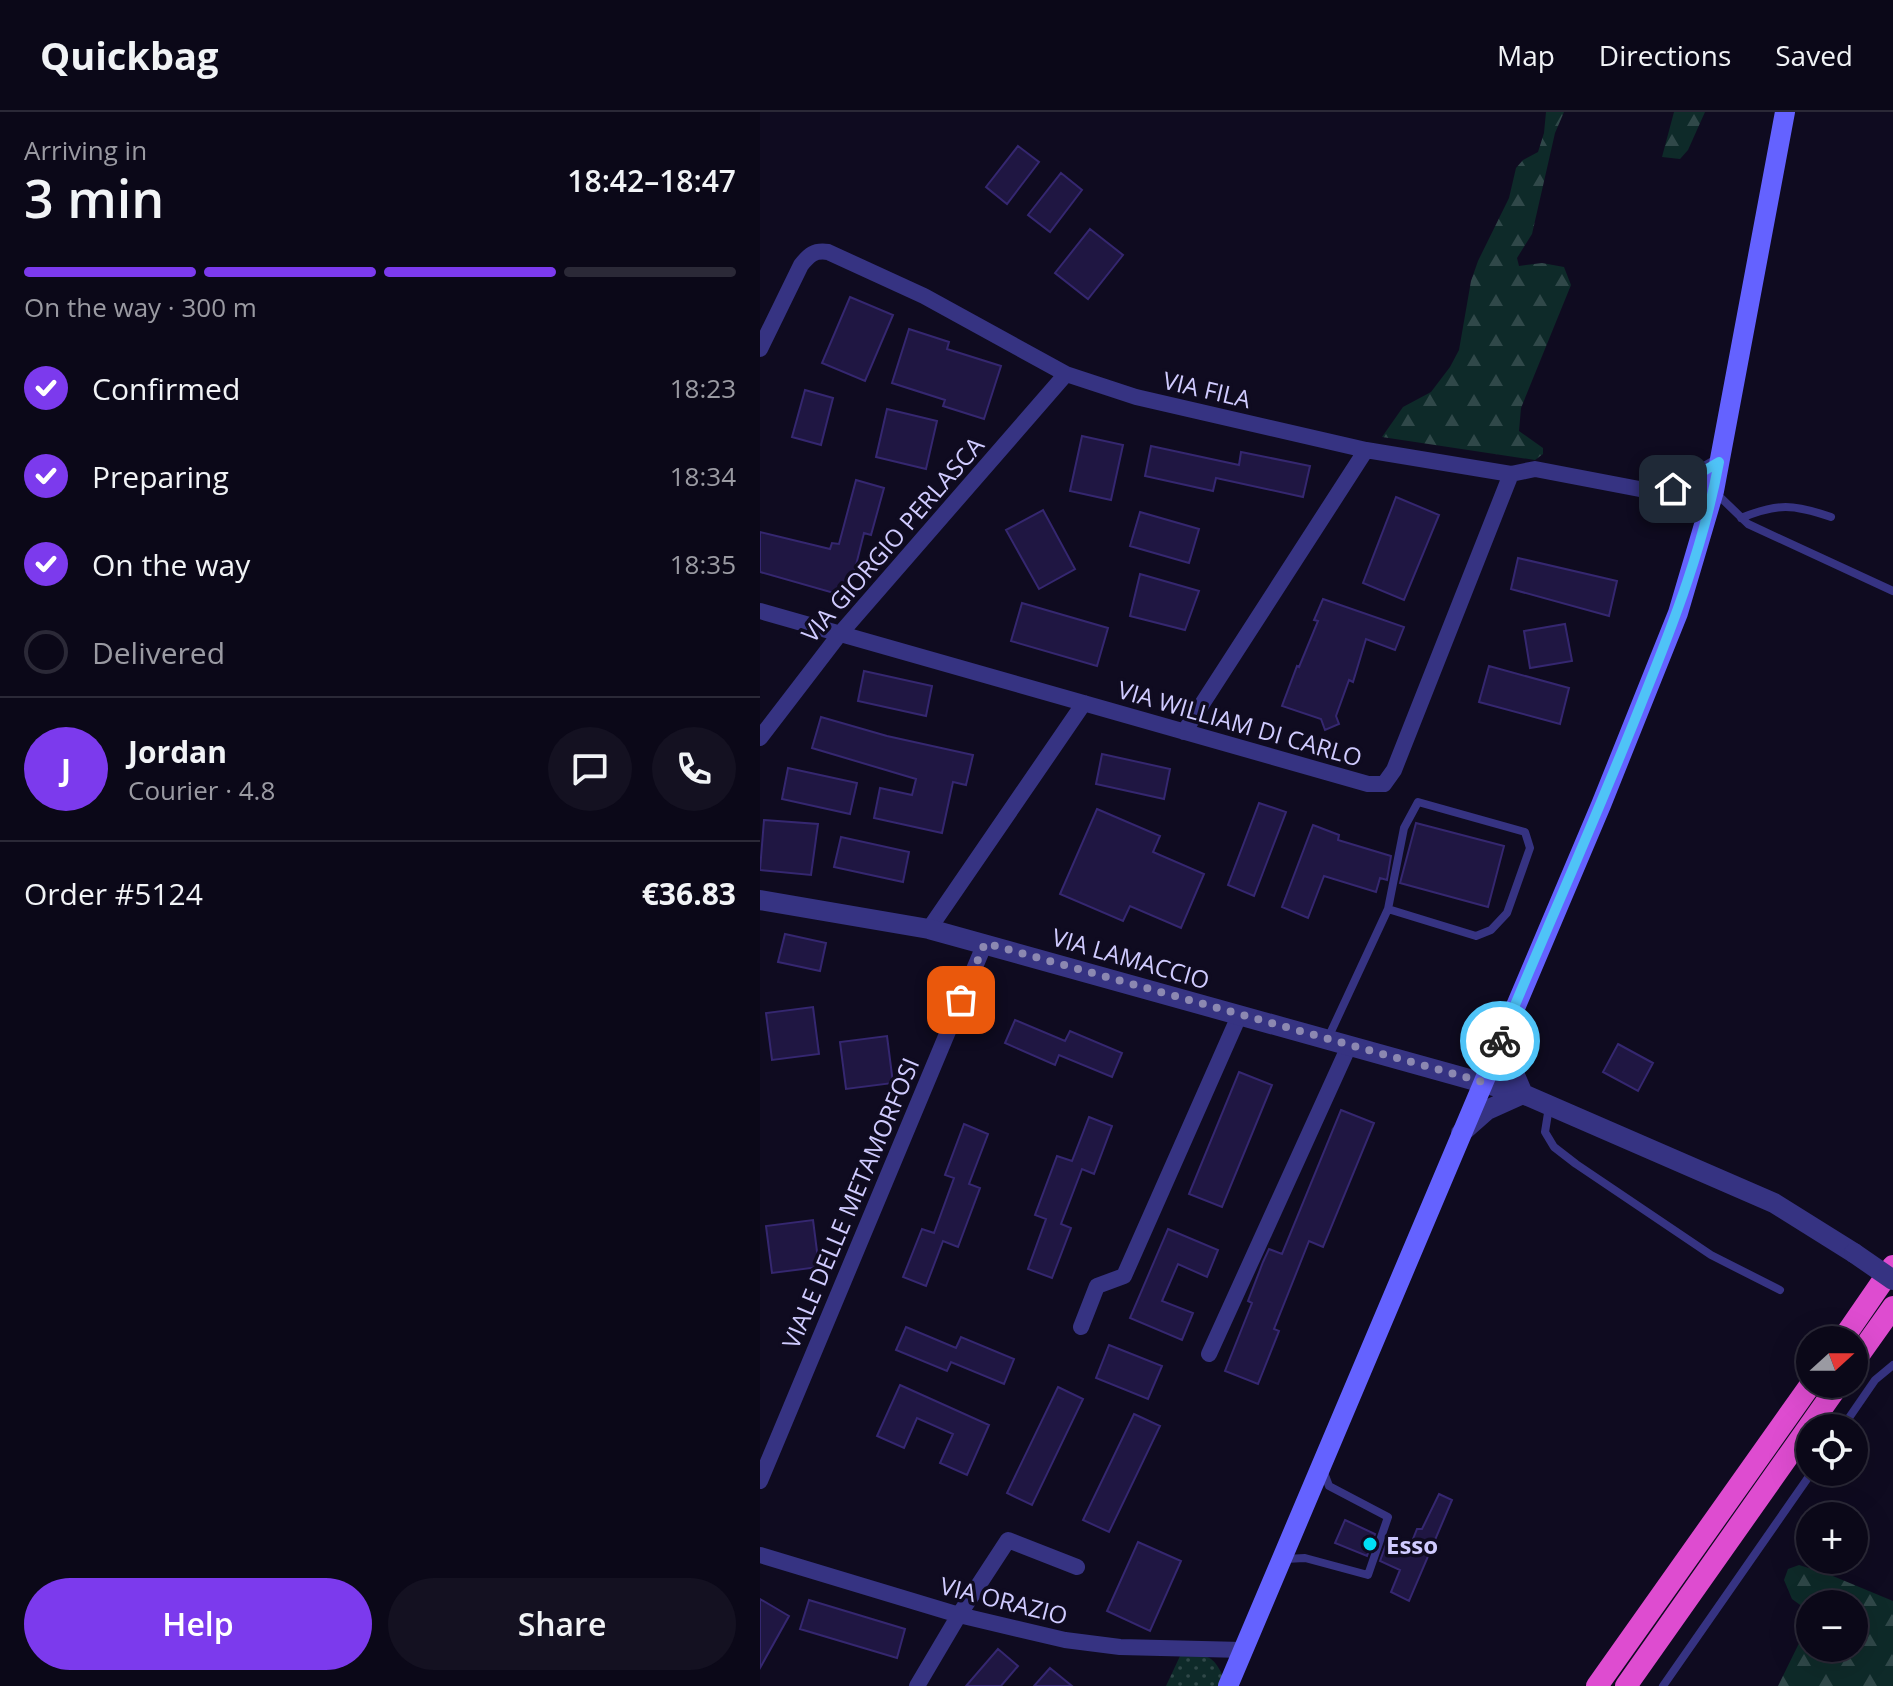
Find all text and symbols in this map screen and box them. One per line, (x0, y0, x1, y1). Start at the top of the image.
text: Quickbag (40, 29, 218, 81)
text: Map (1497, 36, 1555, 74)
text: Directions (1599, 36, 1731, 74)
text: Saved (1775, 36, 1853, 74)
text: Arriving in (24, 132, 147, 168)
text: 18:42–18:47 (567, 160, 736, 201)
text: 3 min (24, 162, 164, 233)
text: On the way · 300 m (24, 289, 257, 325)
street label: VIA FILA (1160, 363, 1255, 415)
icon: check (24, 366, 68, 410)
text: Confirmed (92, 368, 240, 409)
text: 18:23 (670, 370, 736, 406)
street label: VIA GIORGIO PERLASCA (793, 428, 991, 649)
icon: check (24, 454, 68, 498)
pin (1639, 455, 1707, 523)
text: Preparing (92, 456, 229, 497)
text: 18:34 (670, 458, 736, 494)
icon: home (1651, 467, 1695, 511)
icon: check (24, 542, 68, 586)
text: On the way (92, 544, 250, 585)
text: 18:35 (670, 546, 736, 582)
text: Delivered (92, 632, 225, 673)
street label: VIA WILLIAM DI CARLO (1114, 672, 1366, 774)
button: chat (548, 727, 632, 811)
button: phone (652, 727, 736, 811)
text: Jordan (128, 731, 227, 772)
text: J (61, 749, 71, 790)
text: Courier · 4.8 (128, 772, 275, 808)
text: Order #5124 (24, 873, 203, 914)
text: €36.83 (642, 873, 736, 914)
street label: VIA LAMACCIO (1048, 920, 1214, 996)
pin (927, 966, 995, 1034)
icon: bag (939, 978, 983, 1022)
courier (1460, 1001, 1540, 1081)
icon: bike (1478, 1019, 1522, 1063)
street label: VIALE DELLE METAMORFOSI (774, 1053, 926, 1353)
north arrow (1796, 1326, 1868, 1398)
map controls (1796, 1326, 1868, 1662)
button: locate (1796, 1414, 1868, 1486)
button: + (1796, 1502, 1868, 1574)
place label: Esso (1386, 1528, 1438, 1561)
marker: Esso (1361, 1535, 1379, 1553)
street label: VIA ORAZIO (937, 1568, 1071, 1632)
button: Help (24, 1578, 372, 1670)
button: Share (388, 1578, 736, 1670)
button: − (1796, 1590, 1868, 1662)

